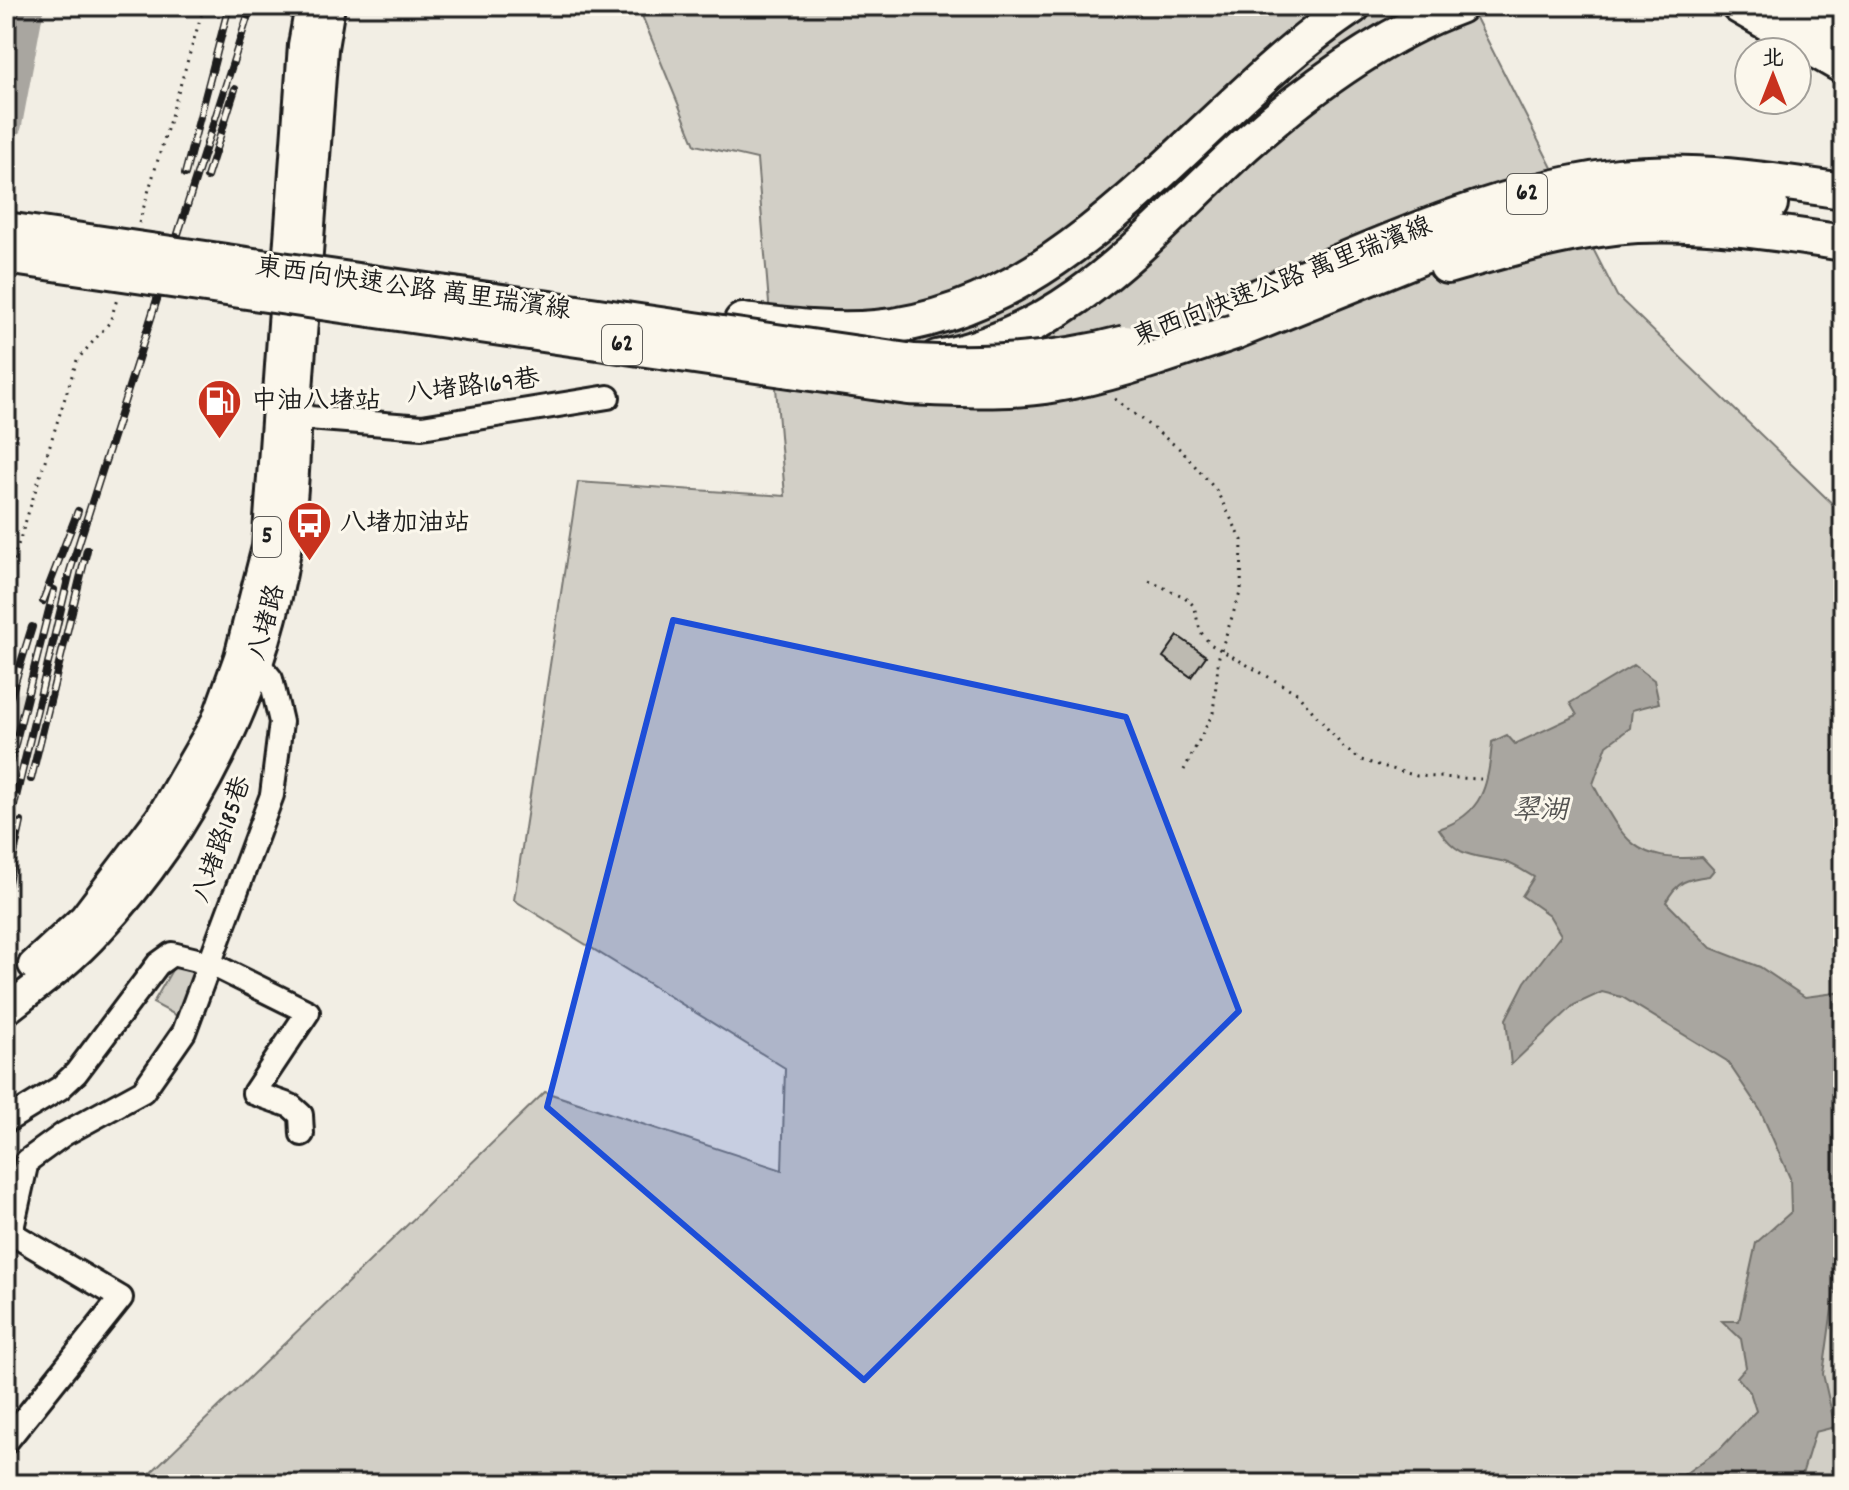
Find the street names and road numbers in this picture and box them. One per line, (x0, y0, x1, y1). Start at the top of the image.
road number: 62 (1507, 174, 1547, 214)
street label: 東西向快速公路 萬里瑞濱線 (1128, 209, 1438, 357)
street label: 東西向快速公路 萬里瑞濱線 (253, 250, 573, 330)
road number: 62 (602, 325, 642, 365)
street label: 八堵路169巷 (404, 361, 542, 415)
road number: 5 (253, 517, 281, 557)
street label: 八堵路 (240, 581, 296, 665)
street label: 八堵路185巷 (184, 771, 262, 909)

